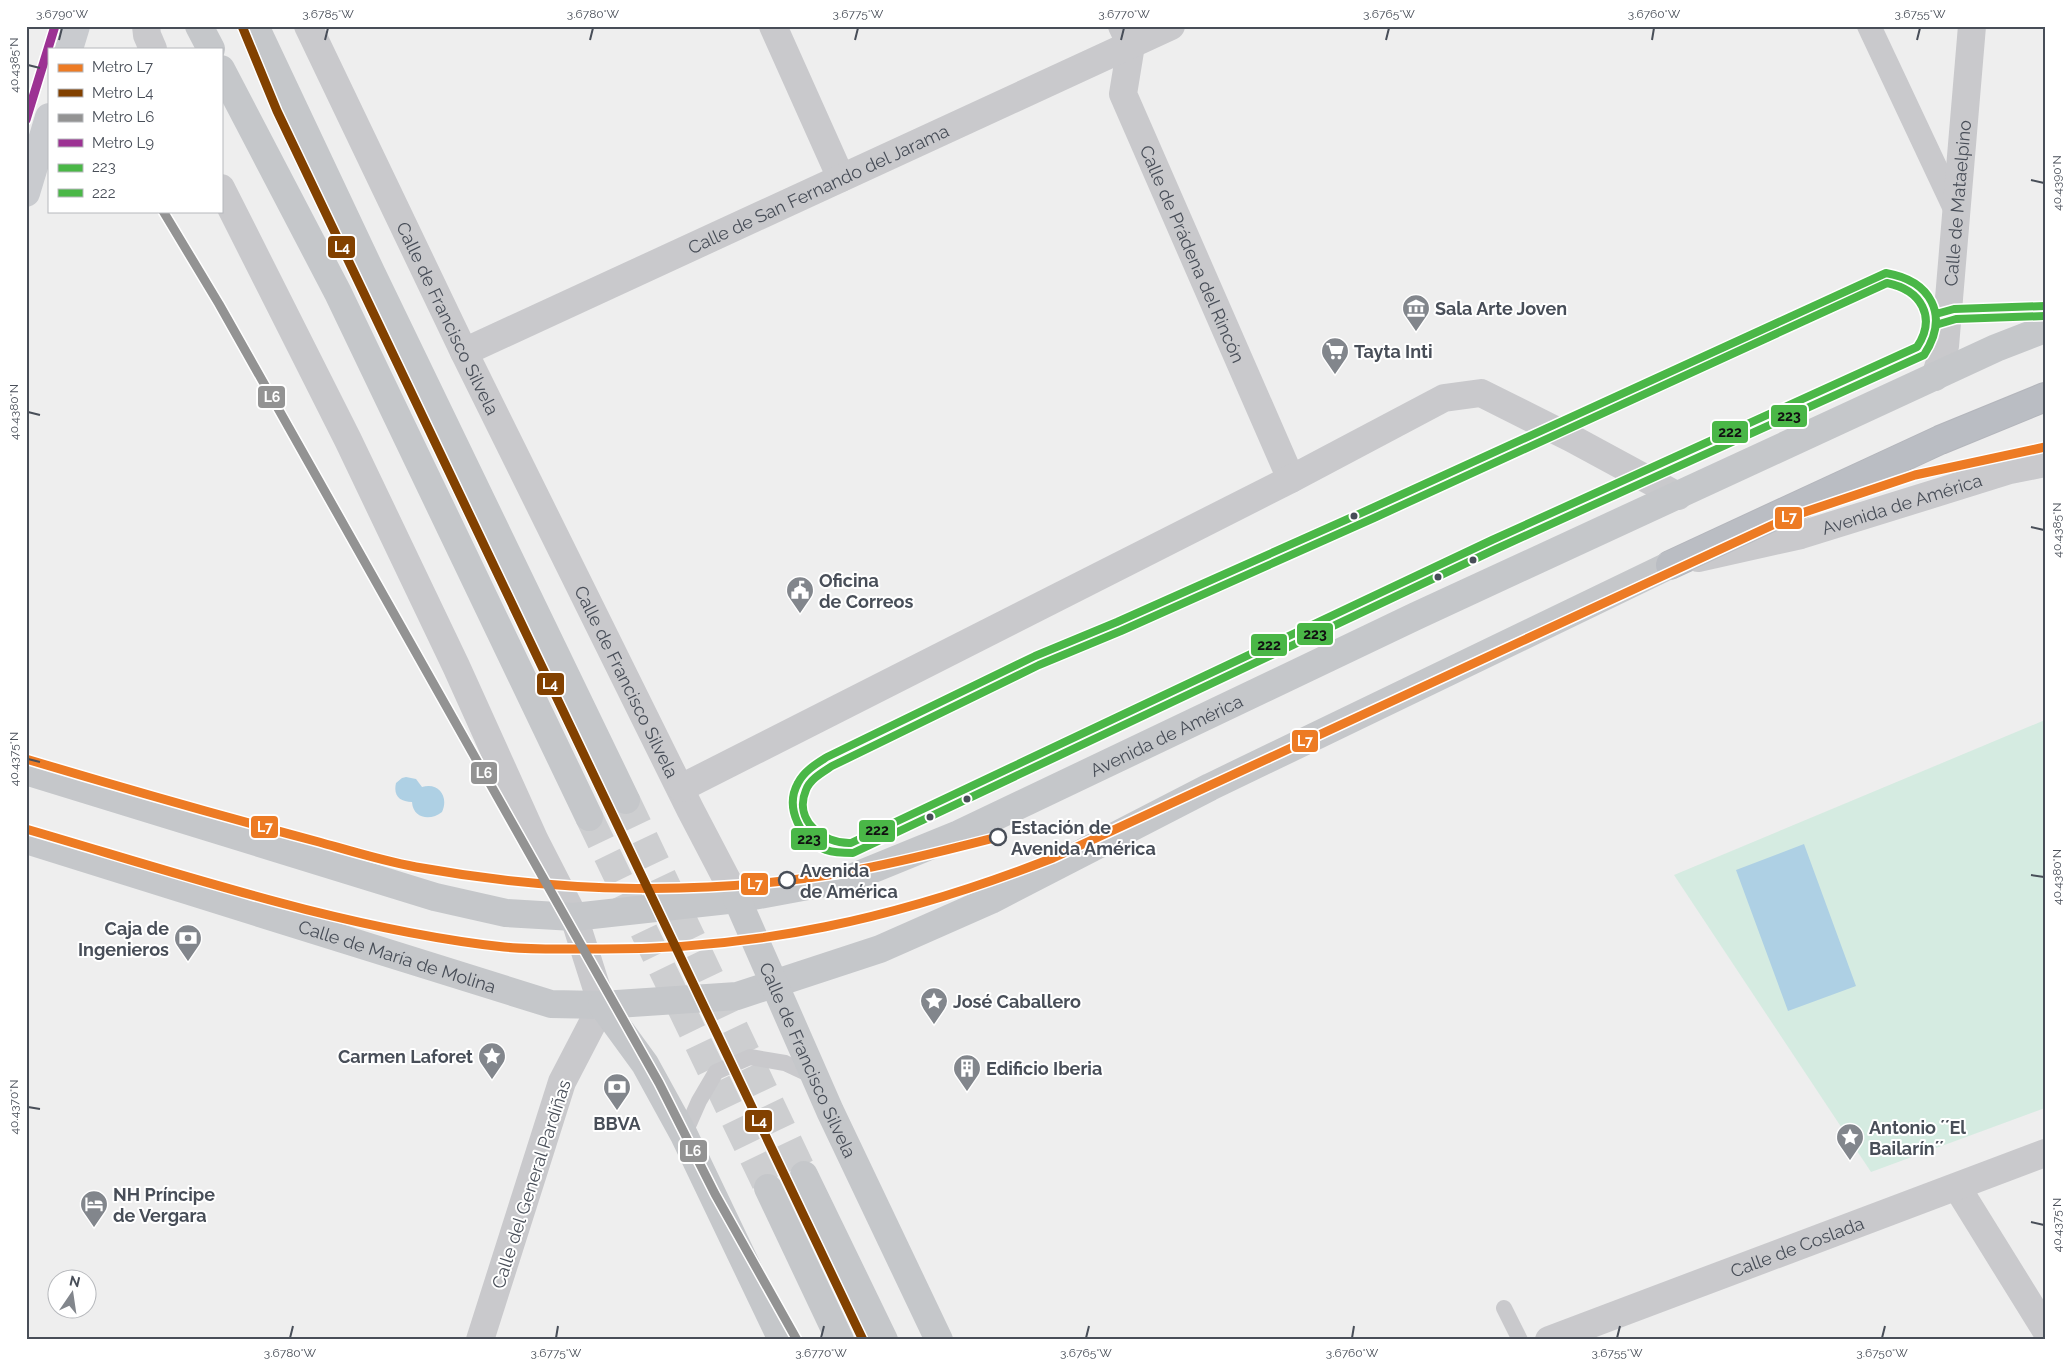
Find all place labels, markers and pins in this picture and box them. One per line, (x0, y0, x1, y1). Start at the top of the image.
museum icon: Sala Arte Joven (1401, 293, 1431, 332)
place label: Sala Arte Joven (1435, 298, 1567, 319)
supermarket icon: Tayta Inti (1320, 336, 1350, 375)
place label: Tayta Inti (1354, 341, 1433, 362)
unlabelled marker (1349, 511, 1359, 521)
unlabelled marker (1468, 555, 1478, 565)
place label: Oficina de Correos (819, 570, 913, 612)
unlabelled marker (1433, 572, 1443, 582)
public building icon: Oficina de Correos (785, 575, 815, 614)
unlabelled marker (962, 794, 972, 804)
unlabelled marker (925, 812, 935, 822)
place label: Estación de Avenida América (1011, 817, 1156, 859)
marker: Estación de Avenida América (989, 828, 1007, 846)
place label: Avenida de América (800, 860, 898, 902)
marker: Avenida de América (778, 871, 796, 889)
place label: Caja de Ingenieros (78, 918, 169, 960)
bank icon: Caja de Ingenieros (173, 923, 203, 962)
place icon: José Caballero (919, 986, 949, 1025)
place label: José Caballero (953, 991, 1081, 1012)
place icon: Carmen Laforet (477, 1041, 507, 1080)
place label: Carmen Laforet (338, 1046, 473, 1067)
building icon: Edificio Iberia (952, 1053, 982, 1092)
place label: Edificio Iberia (986, 1058, 1102, 1079)
bank icon: BBVA (602, 1072, 632, 1111)
place label: BBVA (593, 1113, 642, 1134)
place label: Antonio ´´El Bailarín´´ (1869, 1117, 1966, 1159)
place icon: Antonio ´´El Bailarín´´ (1835, 1122, 1865, 1161)
place label: NH Príncipe de Vergara (113, 1184, 215, 1226)
hotel icon: NH Príncipe de Vergara (79, 1189, 109, 1228)

